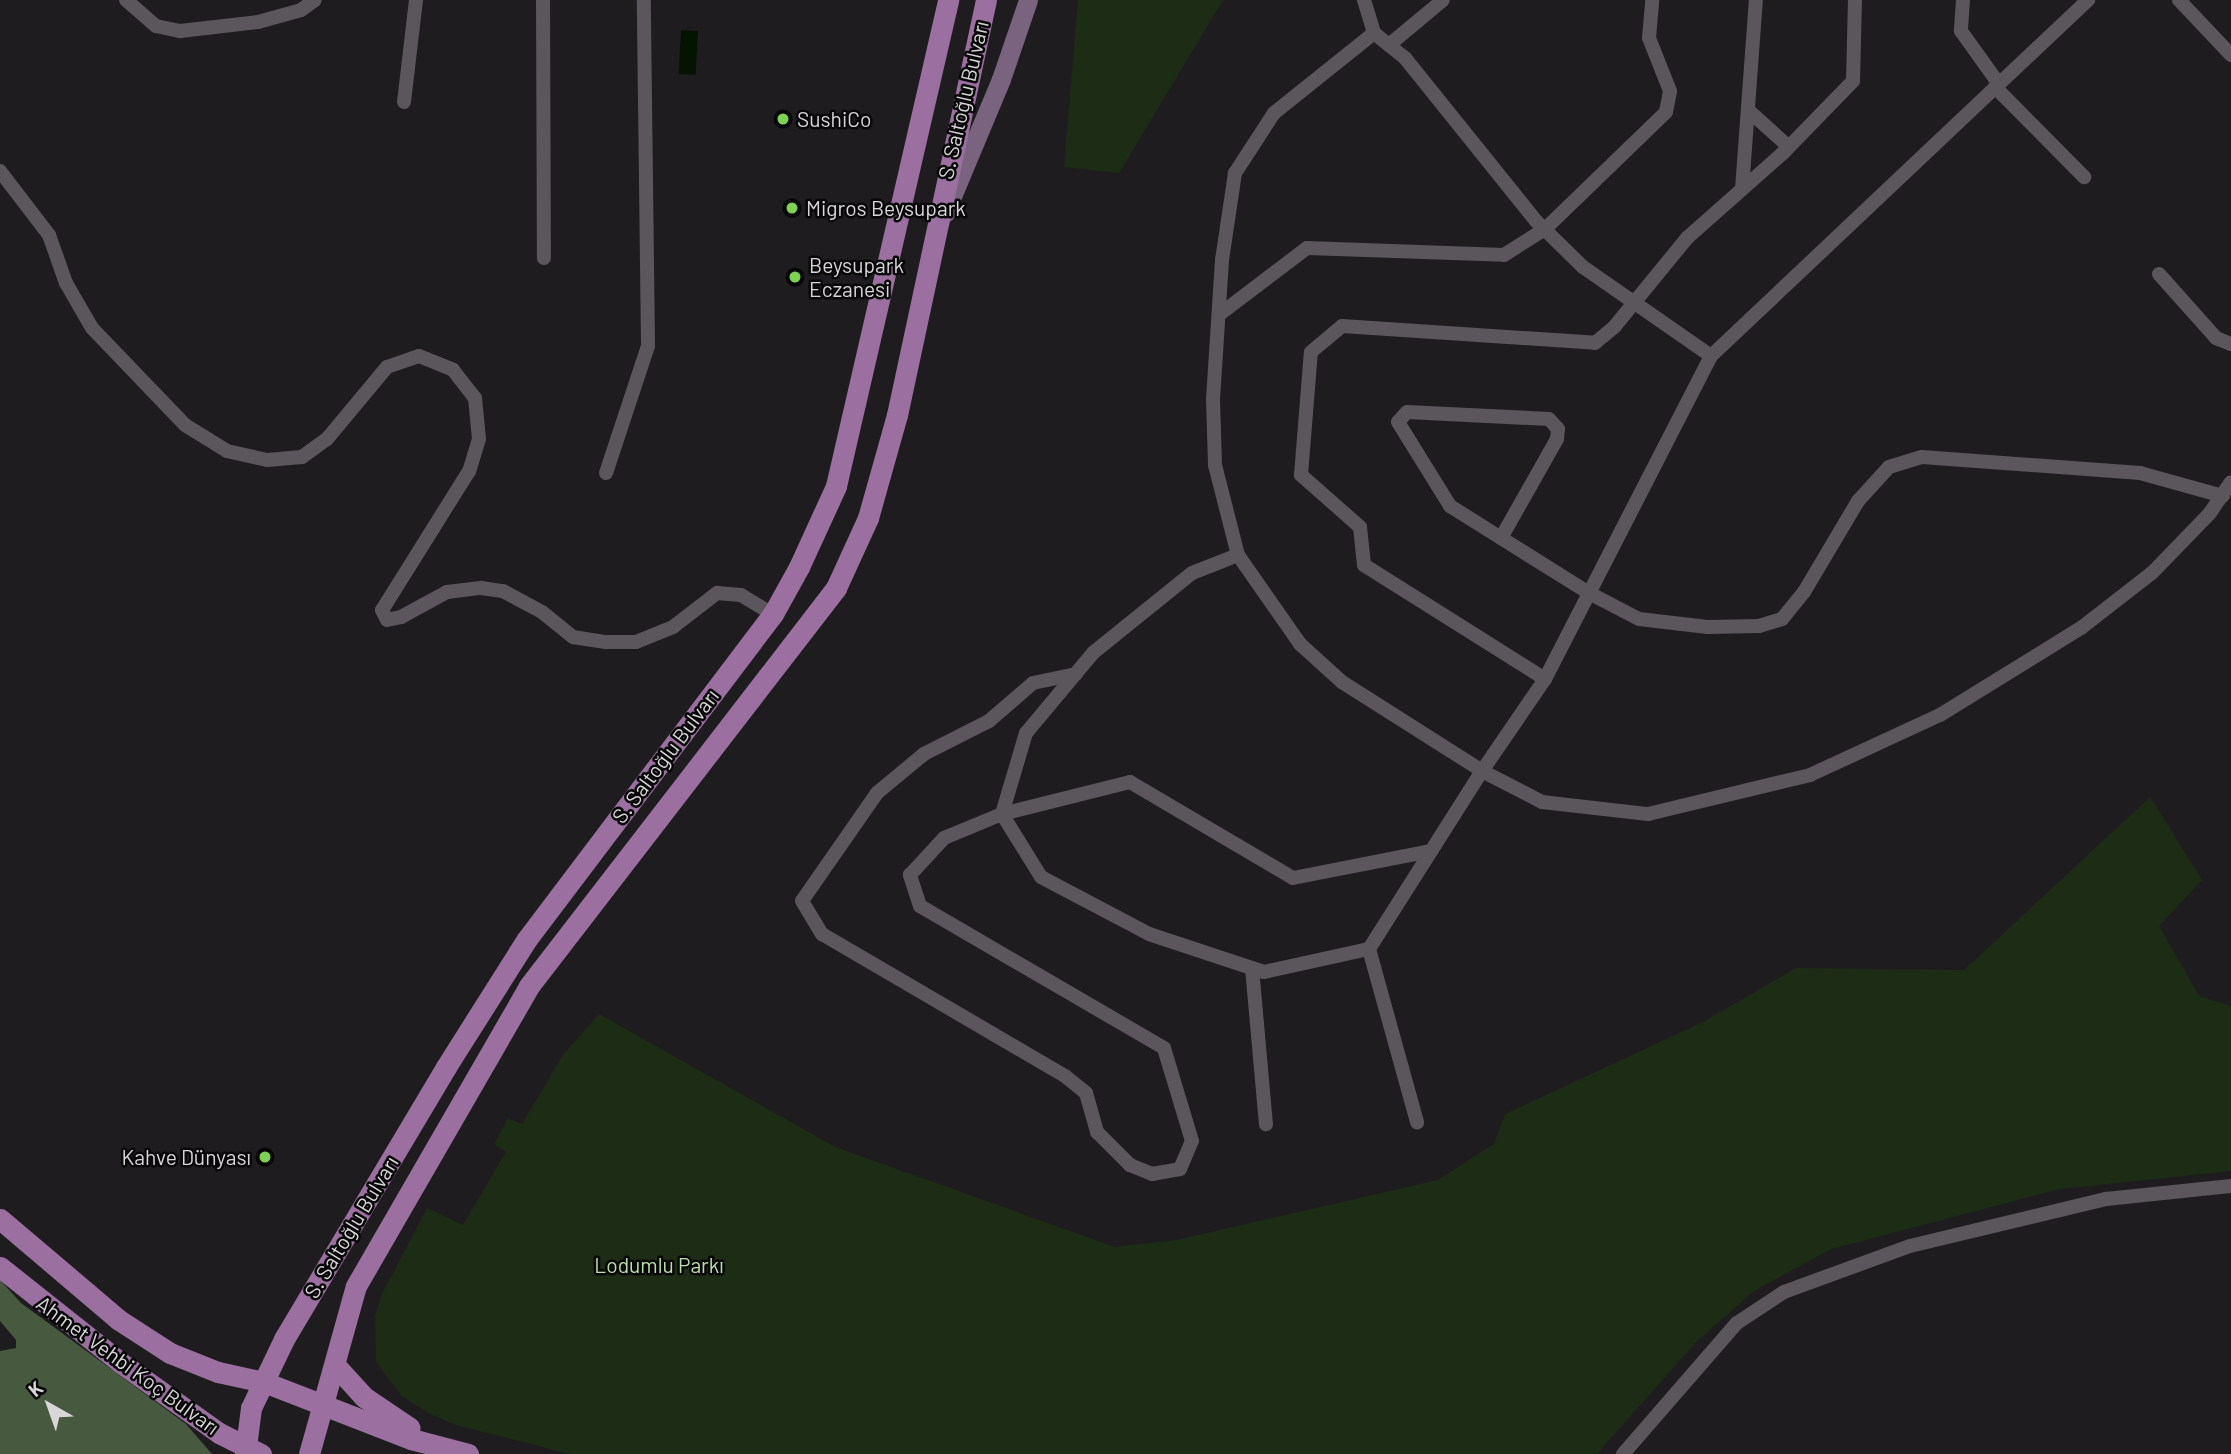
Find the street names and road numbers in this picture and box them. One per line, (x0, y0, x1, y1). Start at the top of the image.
street label: S. Saltoğlu Bulvarı (933, 18, 993, 182)
street label: S. Saltoğlu Bulvarı (606, 684, 724, 828)
street label: S. Saltoğlu Bulvarı (299, 1151, 403, 1303)
street label: Ahmet Vehbi Koç Bulvarı (32, 1290, 224, 1440)

